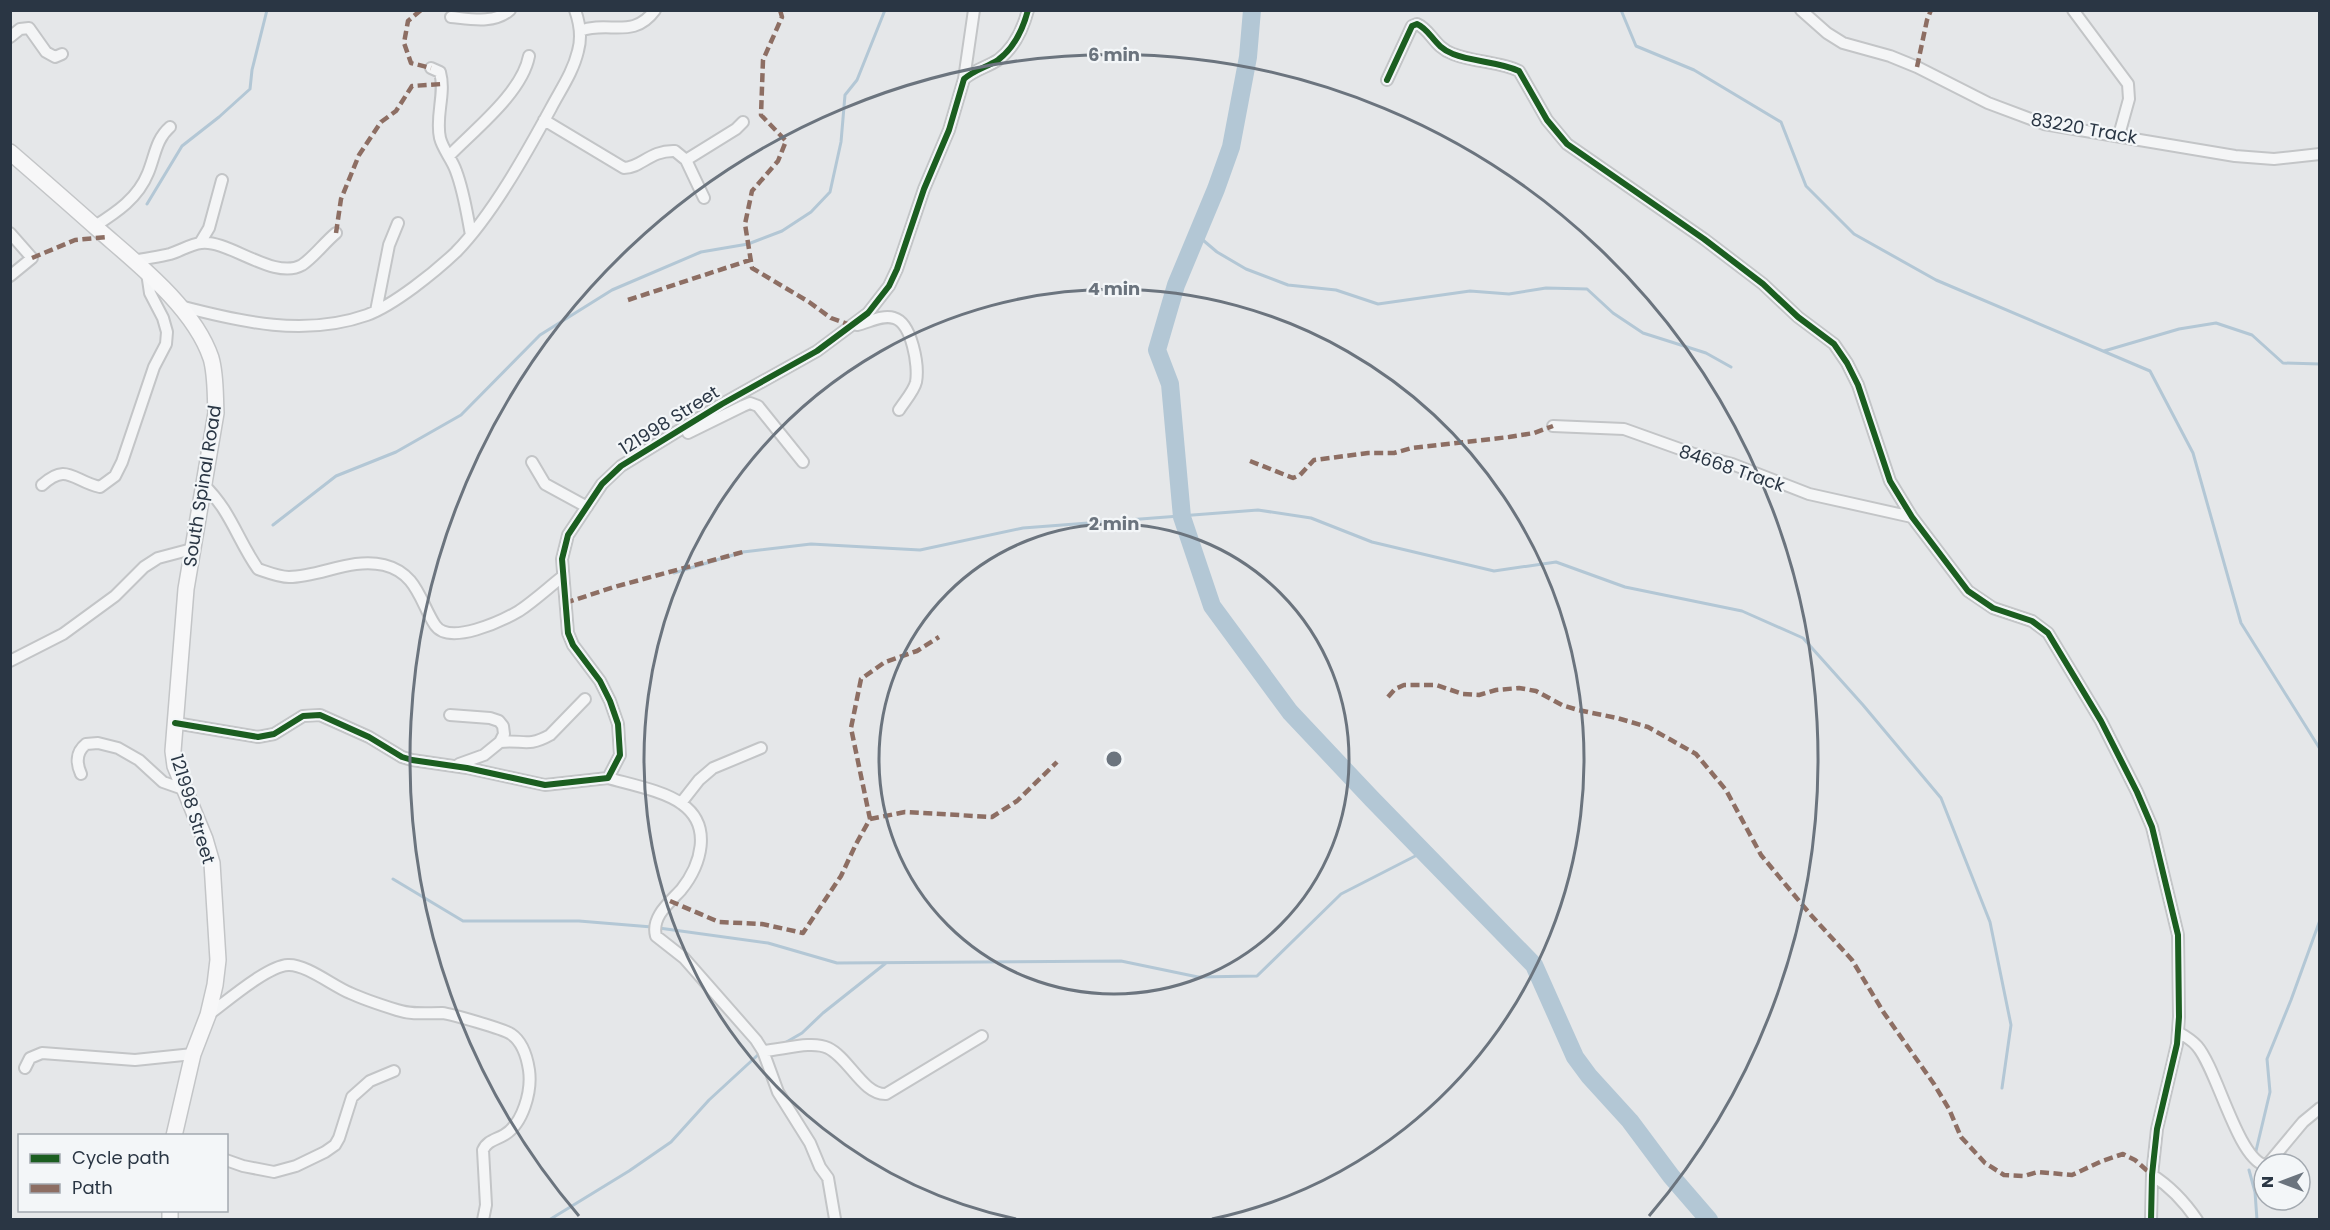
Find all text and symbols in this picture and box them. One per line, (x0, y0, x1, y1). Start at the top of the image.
text: 6 min (1088, 42, 1140, 67)
street label: 83220 Track (2029, 106, 2140, 150)
text: 4 min (1088, 276, 1140, 301)
street label: 121998 Street (614, 379, 724, 461)
street label: South Spinal Road (177, 403, 227, 569)
street label: 84668 Track (1676, 438, 1789, 498)
text: 2 min (1089, 511, 1139, 536)
centre of rings (1104, 749, 1124, 769)
street label: 121998 Street (164, 751, 222, 867)
legend (18, 1134, 228, 1212)
text: Cycle path (72, 1145, 170, 1170)
north arrow (2252, 1152, 2312, 1212)
text: Path (72, 1175, 113, 1200)
text: N (2256, 1176, 2279, 1188)

